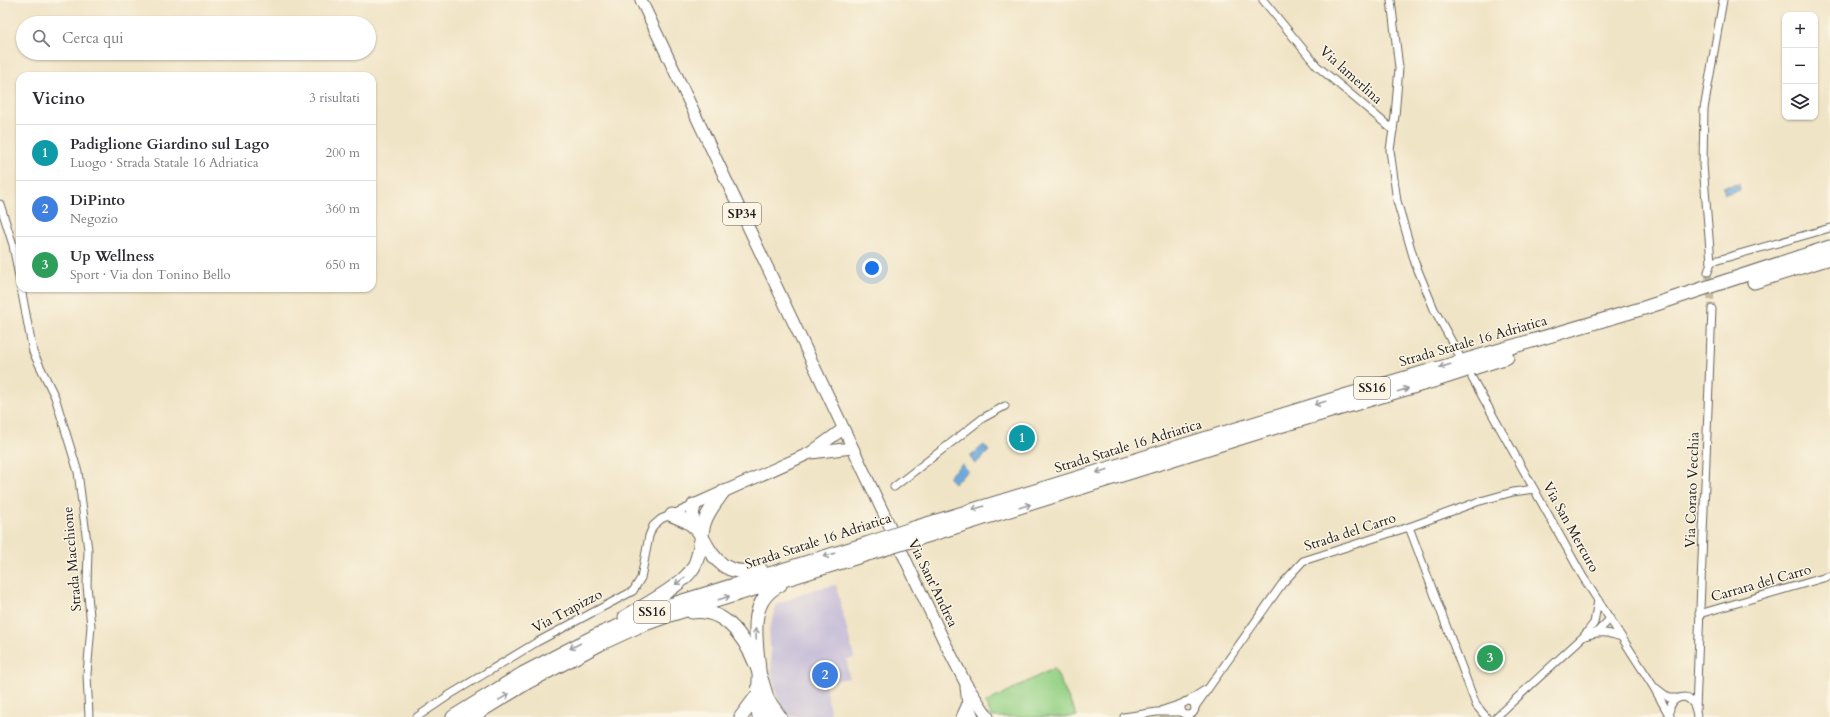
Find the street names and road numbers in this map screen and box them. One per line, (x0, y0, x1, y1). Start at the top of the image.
street label: Via lamerlina (1315, 42, 1387, 108)
road number: SP34 (723, 203, 761, 225)
street label: Strada Statale 16 Adriatica (1397, 311, 1549, 371)
road number: SS16 (1354, 377, 1390, 399)
street label: Strada Statale 16 Adriatica (1052, 415, 1204, 477)
street label: Via Corato Vecchia (1680, 432, 1704, 548)
street label: Via San Mercuro (1538, 479, 1604, 576)
street label: Strada Macchione (58, 506, 86, 612)
street label: Strada Statale 16 Adriatica (742, 508, 894, 574)
street label: Strada del Carro (1302, 508, 1399, 556)
street label: Via Sant'Andrea (904, 536, 962, 630)
street label: Carrara del Carro (1709, 559, 1814, 606)
street label: Via Trapizzo (529, 584, 606, 637)
road number: SS16 (634, 601, 670, 623)

